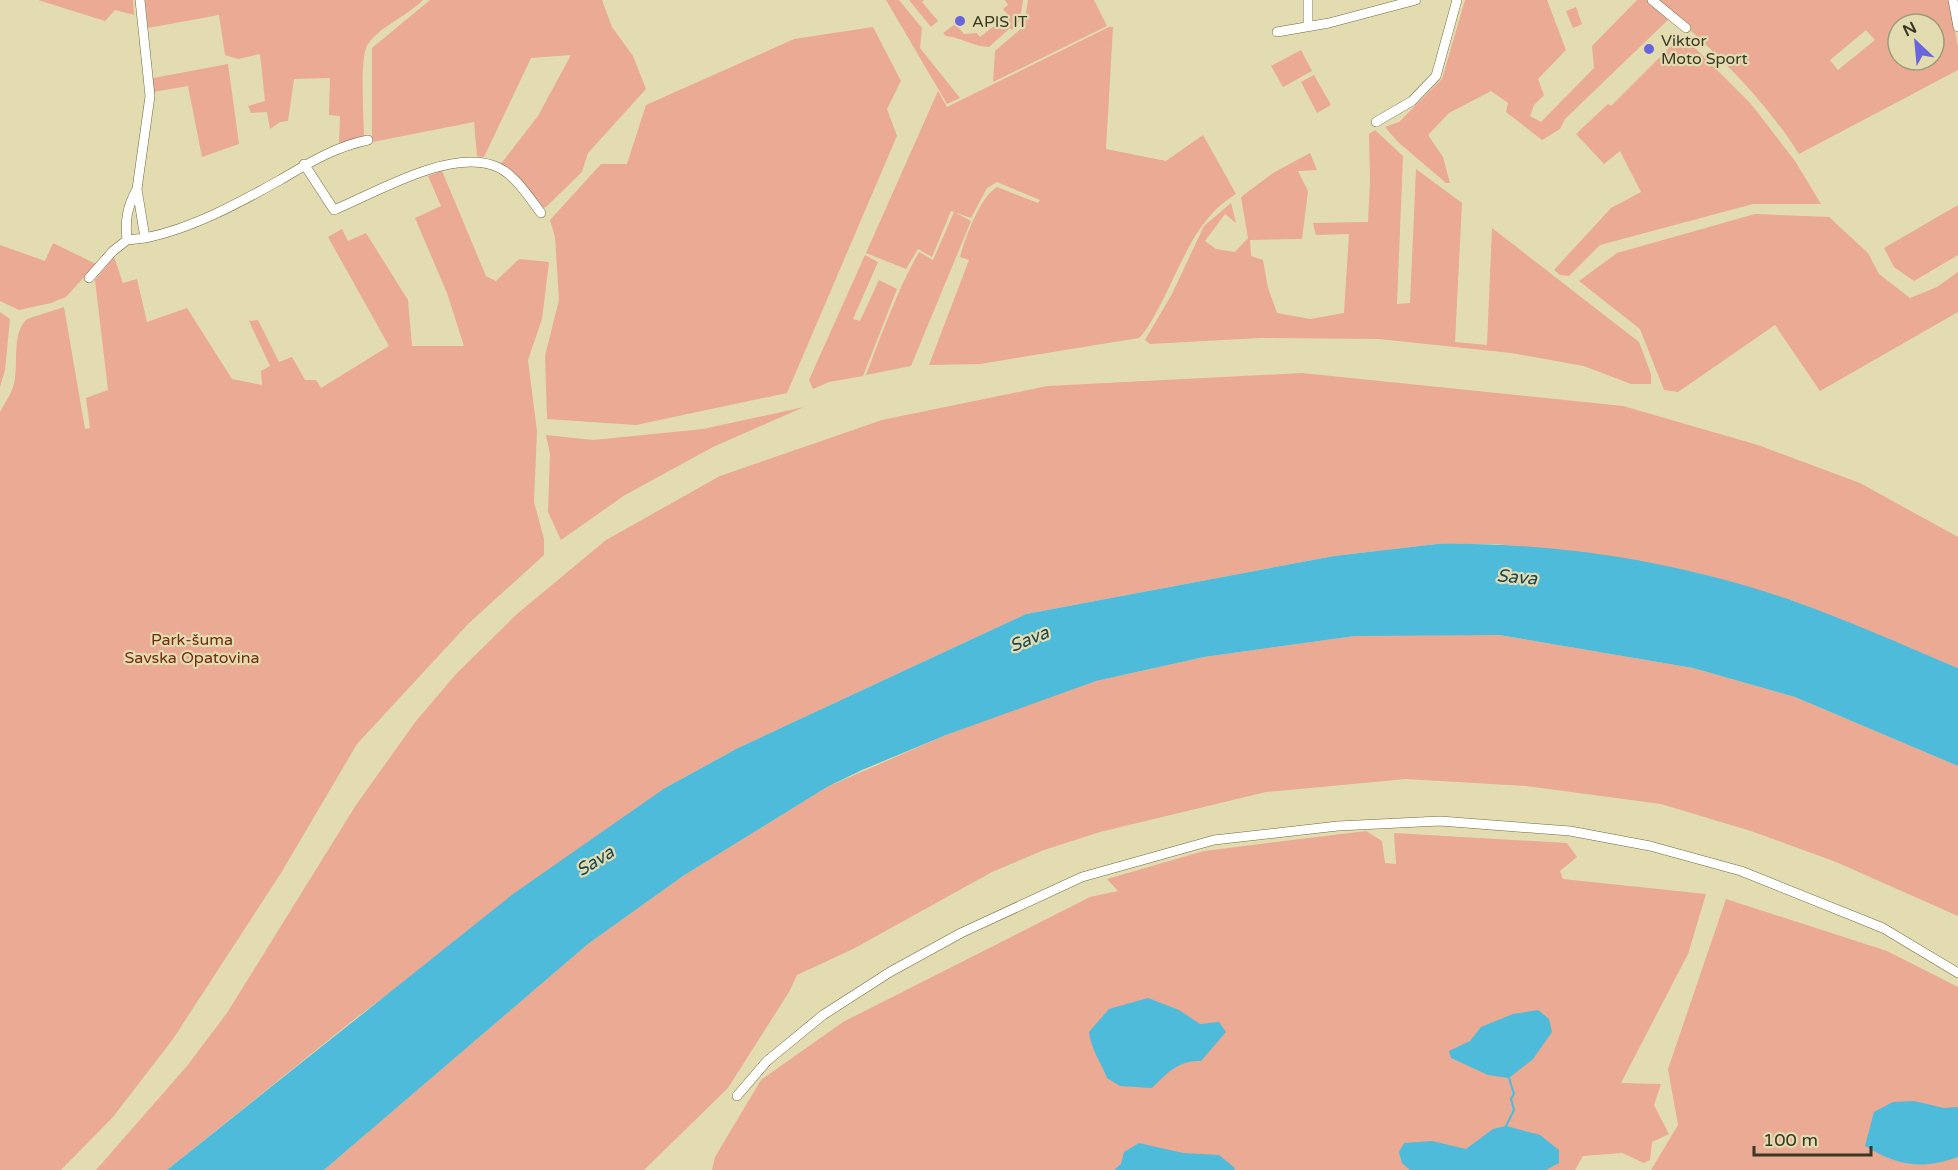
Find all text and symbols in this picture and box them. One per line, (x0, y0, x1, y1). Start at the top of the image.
place label: APIS IT (972, 12, 1028, 32)
north arrow (1886, 12, 1946, 72)
marker: APIS IT (953, 14, 967, 28)
text: N (1900, 18, 1920, 41)
place label: Viktor Moto Sport (1661, 31, 1748, 69)
marker: Viktor Moto Sport (1642, 42, 1656, 56)
water label: Sava (1496, 564, 1539, 590)
water label: Sava (1006, 621, 1053, 657)
park label: Park-šuma Savska Opatovina (124, 630, 260, 668)
water label: Sava (572, 840, 619, 881)
scale bar (1754, 1119, 1871, 1157)
text: 100 m (1763, 1129, 1818, 1151)

